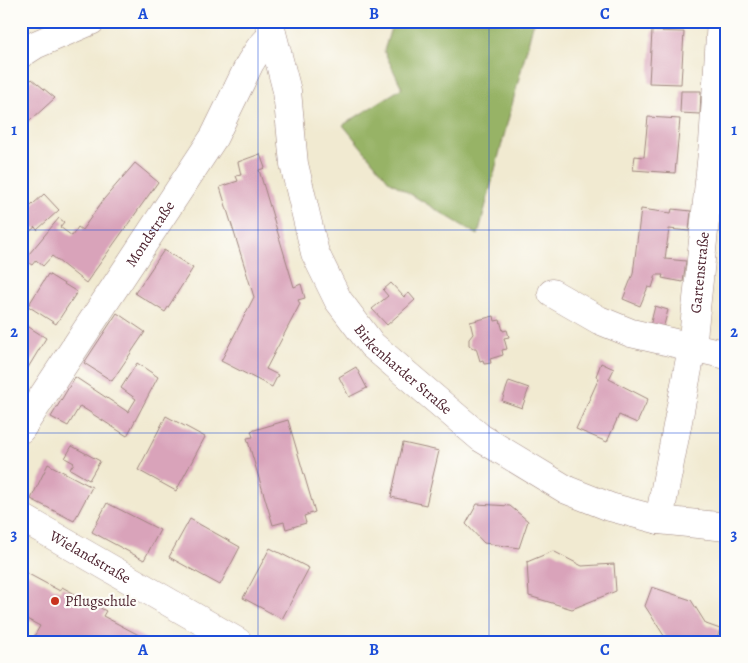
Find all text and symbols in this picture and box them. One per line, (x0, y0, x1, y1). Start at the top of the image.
text: A (137, 3, 149, 25)
text: B (369, 3, 379, 25)
text: C (600, 3, 610, 25)
text: 1 (11, 119, 17, 141)
text: 1 (731, 119, 737, 141)
street label: Mondstraße (121, 197, 179, 271)
street label: Gartenstraße (686, 231, 714, 314)
street label: Birkenharder Straße (350, 320, 457, 419)
text: 2 (10, 321, 18, 343)
text: 2 (730, 321, 738, 343)
text: 3 (11, 524, 18, 546)
text: 3 (731, 524, 738, 546)
street label: Wielandstraße (45, 525, 135, 588)
place label: Pflugschule (65, 591, 137, 611)
marker: Pflugschule (49, 595, 61, 607)
text: A (137, 639, 149, 661)
text: B (369, 639, 379, 661)
text: C (600, 639, 610, 661)

